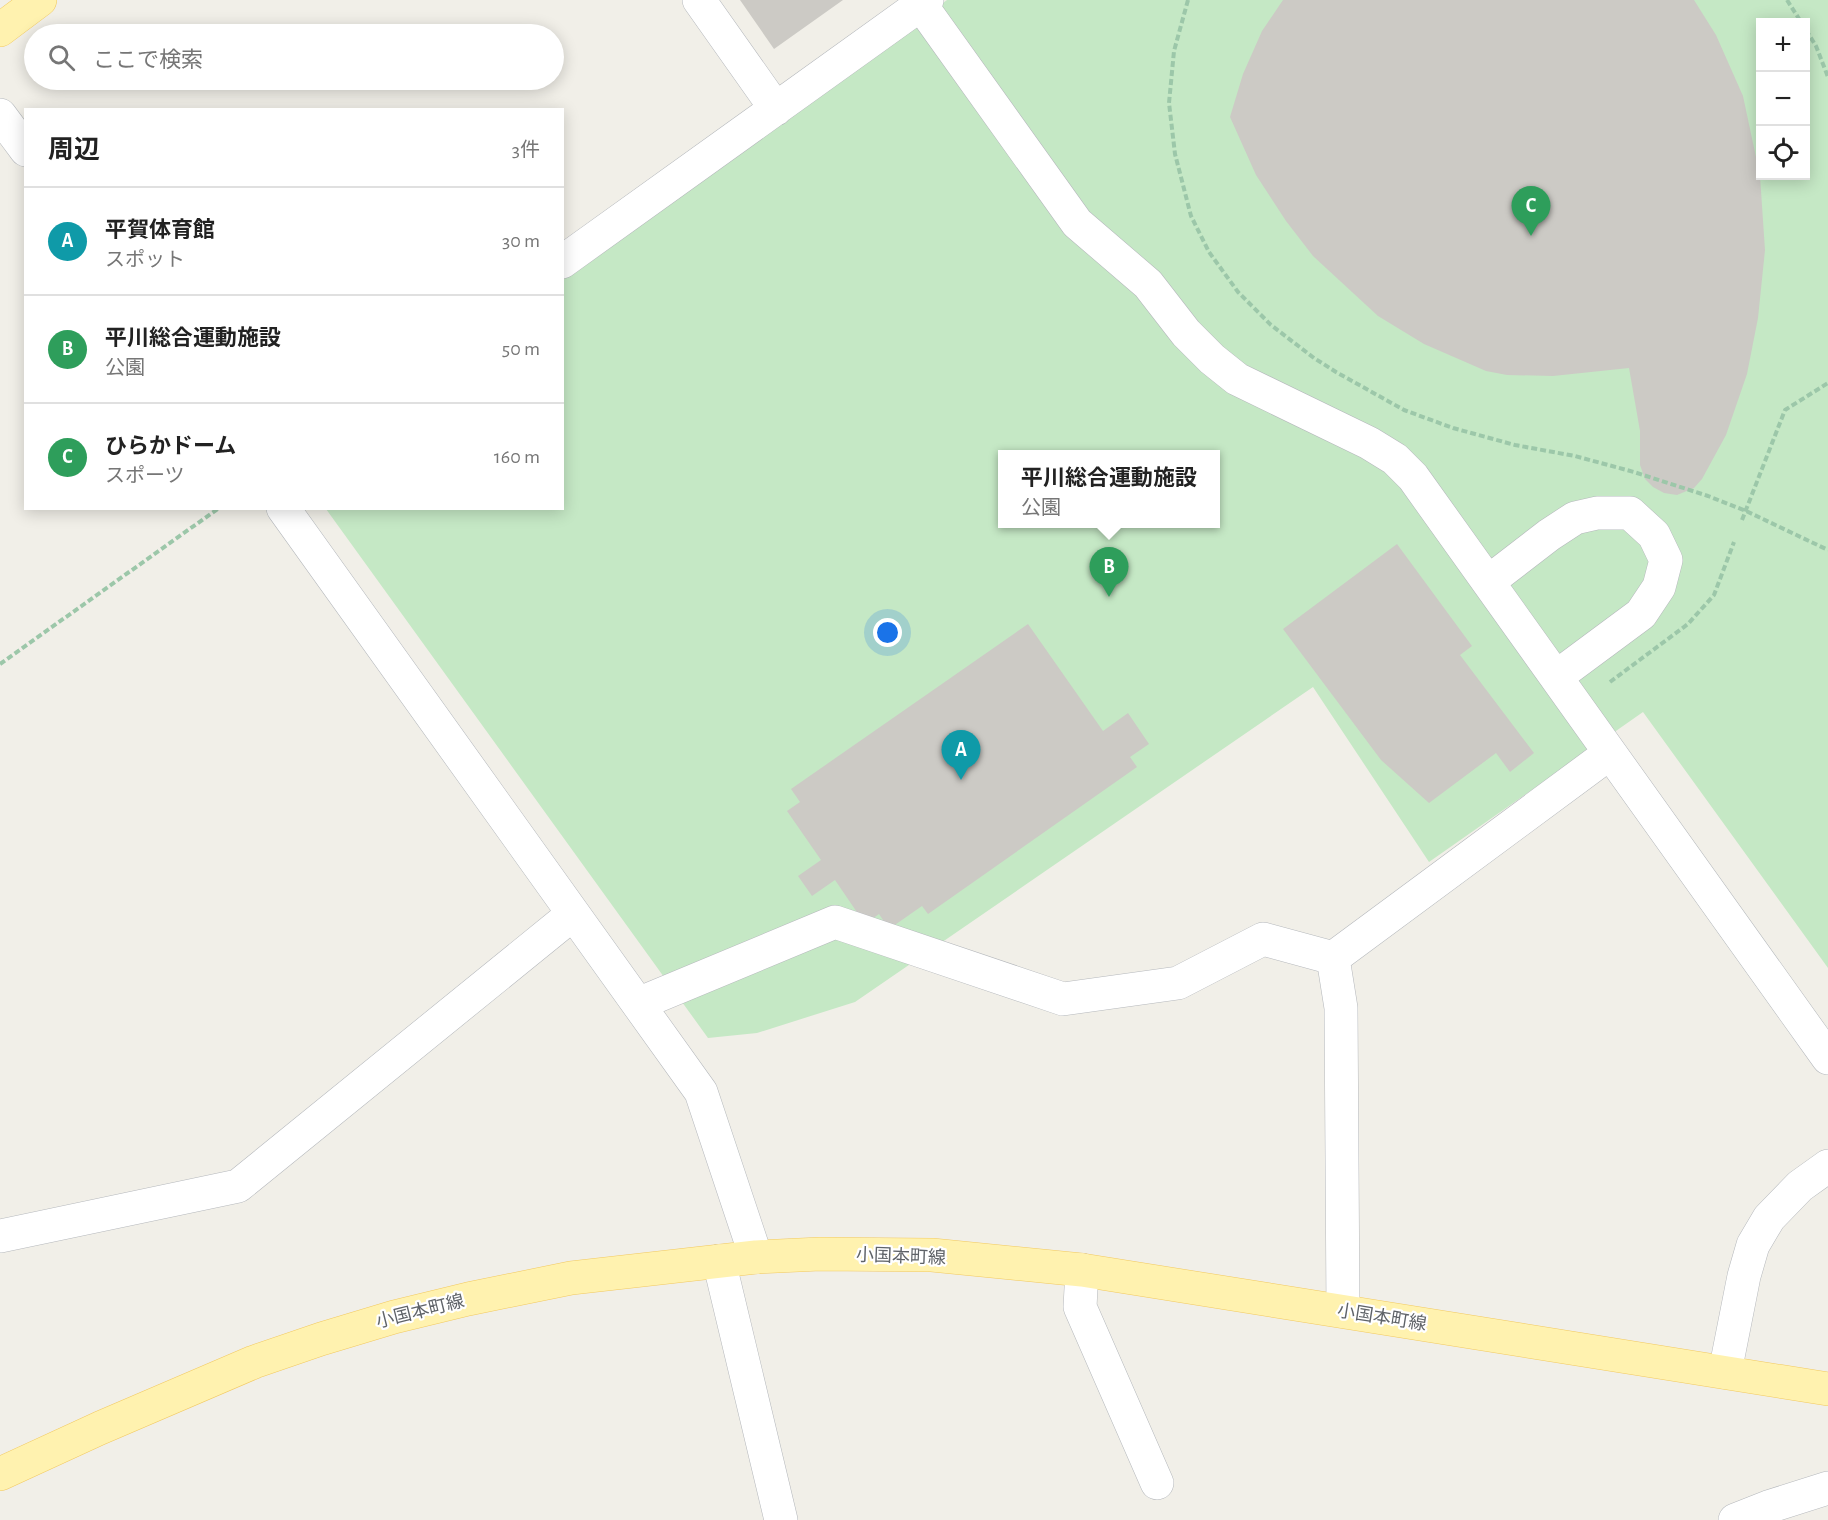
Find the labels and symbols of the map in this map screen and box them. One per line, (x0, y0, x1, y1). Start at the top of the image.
pin: C (1512, 186, 1550, 236)
pin: B (1090, 548, 1128, 597)
your location (873, 618, 902, 647)
pin: A (942, 730, 980, 780)
street label: 小国本町線 (856, 1244, 946, 1268)
street label: 小国本町線 (374, 1290, 466, 1332)
street label: 小国本町線 (1336, 1300, 1428, 1334)

